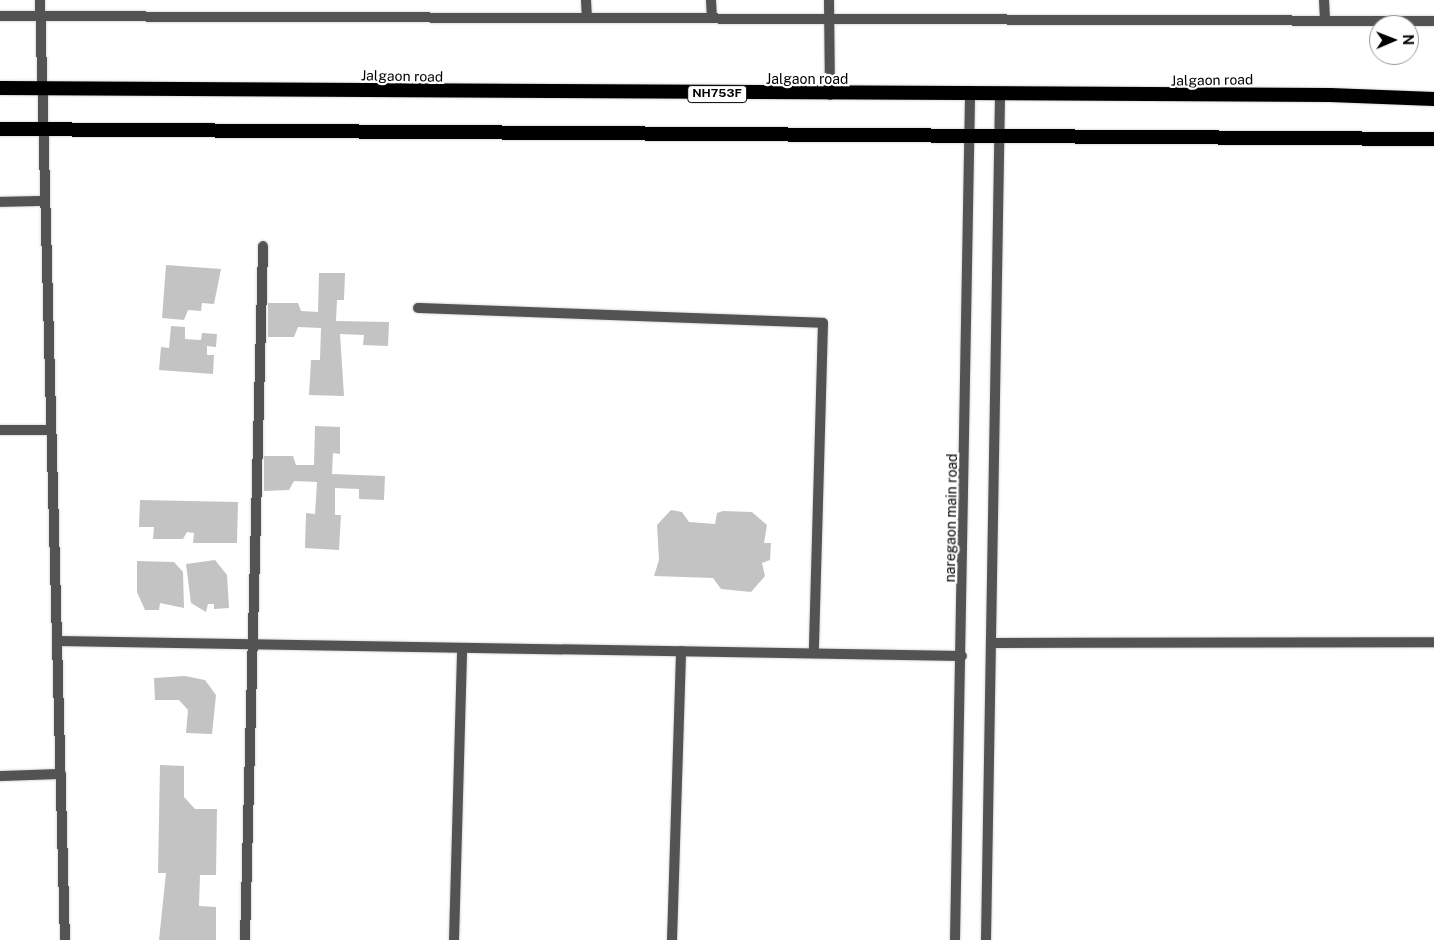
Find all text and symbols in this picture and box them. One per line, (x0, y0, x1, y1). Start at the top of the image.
north arrow (1369, 15, 1419, 65)
text: N (1400, 34, 1416, 45)
street label: Jalgaon road (361, 67, 443, 85)
street label: Jalgaon road (766, 71, 848, 87)
street label: Jalgaon road (1171, 71, 1253, 89)
road number: NH753F (687, 85, 747, 104)
street label: naregaon main road (941, 453, 961, 583)

